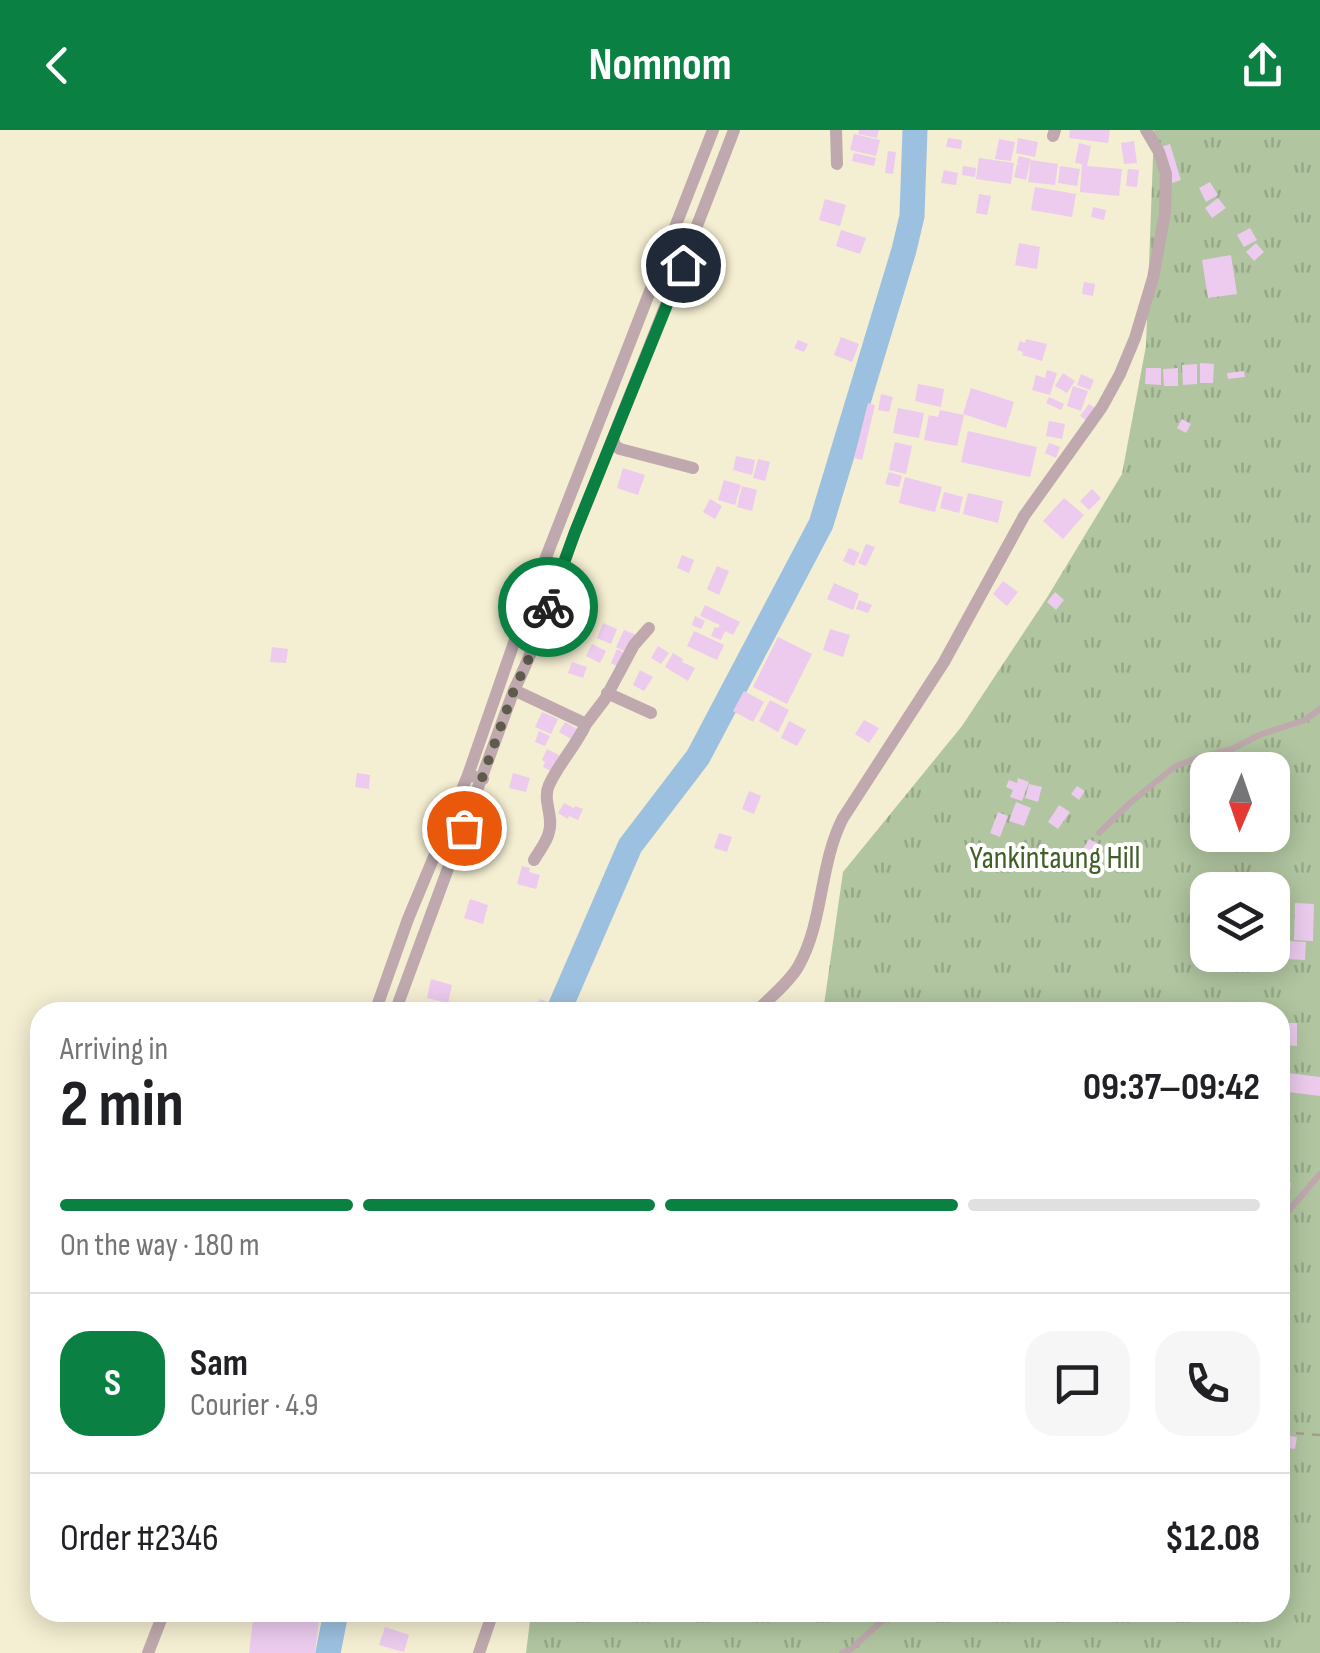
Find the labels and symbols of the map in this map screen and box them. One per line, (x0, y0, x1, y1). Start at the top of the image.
pin (641, 223, 726, 308)
courier (498, 557, 598, 657)
north arrow (1190, 752, 1290, 852)
pin (422, 786, 507, 871)
park label: Yankintaung Hill (969, 839, 1141, 878)

